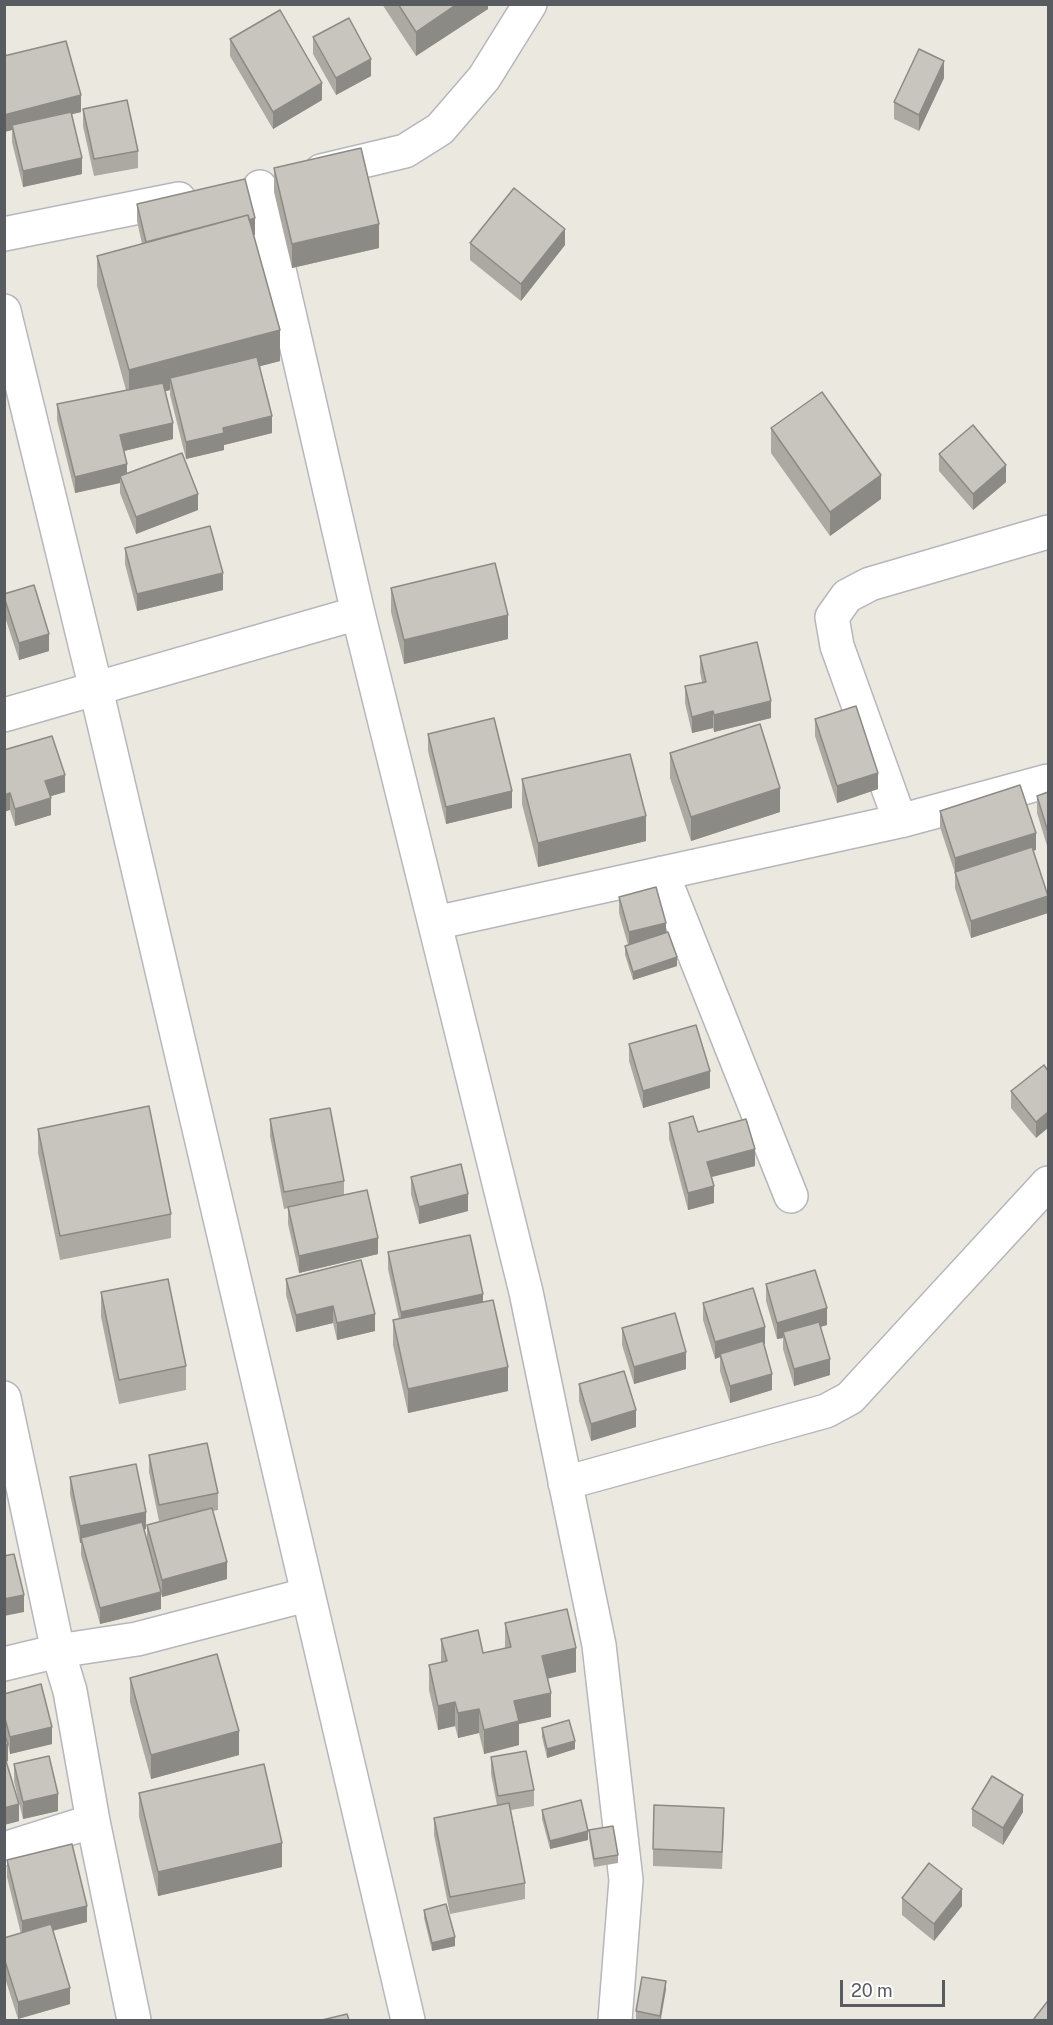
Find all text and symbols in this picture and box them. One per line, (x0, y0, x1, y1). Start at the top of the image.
scale bar (843, 1968, 948, 2006)
text: 20 m (851, 1980, 893, 2001)

